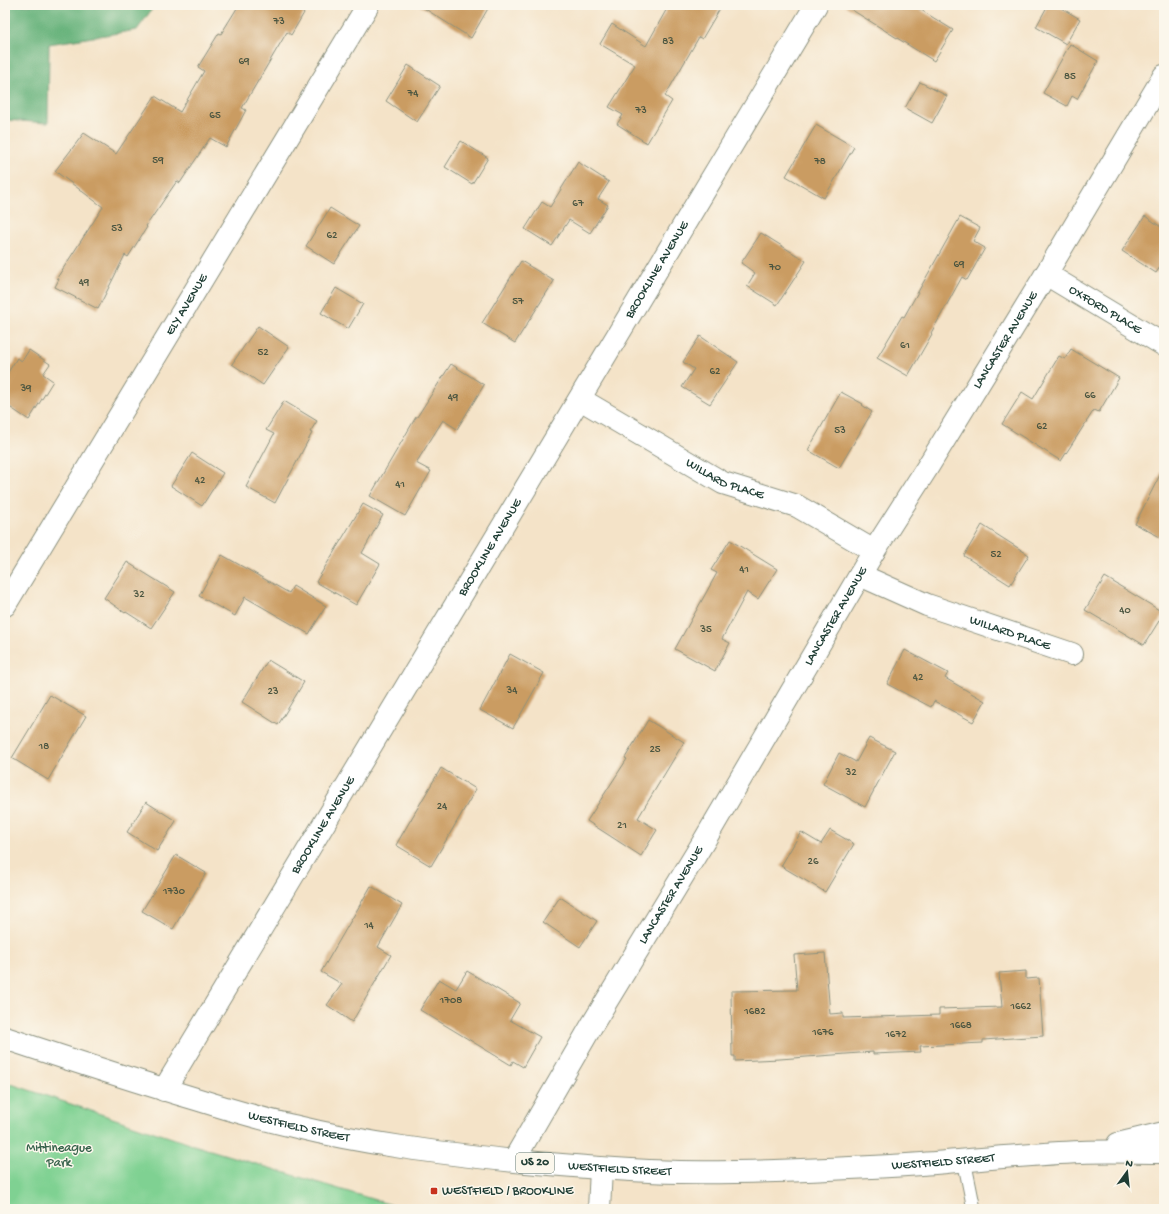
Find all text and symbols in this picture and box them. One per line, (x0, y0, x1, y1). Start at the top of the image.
house number: 73 (272, 16, 285, 28)
house number: 83 (662, 36, 674, 48)
house number: 69 (238, 56, 250, 68)
house number: 85 (1064, 71, 1076, 83)
house number: 74 (407, 88, 419, 100)
house number: 73 (634, 105, 647, 117)
house number: 65 (209, 110, 221, 122)
house number: 59 (152, 155, 164, 167)
house number: 78 (813, 156, 826, 168)
house number: 67 (572, 198, 584, 210)
street label: BROOKLINE AVENUE (621, 218, 692, 322)
house number: 53 (111, 223, 123, 235)
house number: 62 (327, 230, 338, 242)
house number: 69 (953, 259, 965, 271)
house number: 70 (768, 262, 781, 274)
street label: ELY AVENUE (162, 270, 211, 338)
house number: 49 (79, 277, 90, 289)
street label: OXFORD PLACE (1066, 282, 1145, 338)
street label: LANCASTER AVENUE (970, 288, 1042, 392)
house number: 57 (512, 296, 524, 308)
house number: 61 (900, 340, 910, 352)
house number: 52 (257, 347, 269, 359)
house number: 62 (710, 366, 721, 378)
house number: 39 (19, 383, 32, 395)
house number: 66 (1084, 390, 1096, 402)
house number: 49 (448, 392, 459, 404)
house number: 62 (1037, 421, 1048, 433)
house number: 53 (834, 425, 846, 437)
street label: WILLARD PLACE (683, 455, 767, 503)
house number: 42 (195, 475, 206, 487)
house number: 41 (395, 479, 405, 491)
street label: BROOKLINE AVENUE (455, 495, 526, 600)
house number: 52 (990, 549, 1002, 561)
street label: LANCASTER AVENUE (801, 563, 871, 668)
house number: 41 (739, 564, 749, 576)
house number: 32 (132, 589, 145, 601)
house number: 40 (1119, 605, 1131, 617)
street label: WILLARD PLACE (968, 612, 1053, 654)
house number: 35 (699, 624, 712, 636)
house number: 42 (913, 672, 924, 684)
house number: 34 (506, 685, 518, 697)
house number: 23 (267, 686, 279, 698)
house number: 18 (38, 741, 49, 753)
house number: 25 (649, 744, 661, 756)
house number: 32 (844, 767, 857, 779)
street label: BROOKLINE AVENUE (288, 773, 359, 877)
house number: 24 (437, 801, 448, 813)
house number: 21 (617, 820, 627, 832)
street label: LANCASTER AVENUE (636, 843, 707, 947)
house number: 26 (808, 856, 819, 868)
house number: 1730 (162, 886, 185, 898)
house number: 14 (363, 920, 375, 932)
house number: 1708 (439, 995, 462, 1007)
house number: 1662 (1010, 1001, 1032, 1013)
house number: 1682 (743, 1006, 766, 1018)
house number: 1668 (949, 1020, 972, 1032)
house number: 1676 (811, 1027, 834, 1039)
house number: 1672 (884, 1029, 907, 1041)
street label: WESTFIELD STREET (246, 1108, 352, 1146)
park label: Mittineague Park (26, 1141, 92, 1171)
street label: WESTFIELD STREET (891, 1150, 996, 1173)
north arrow (1107, 1152, 1147, 1192)
road number: US 20 (516, 1153, 554, 1173)
street label: WESTFIELD STREET (567, 1158, 672, 1179)
text: N (1124, 1158, 1134, 1171)
place label: WESTFIELD / BROOKLINE (442, 1184, 574, 1199)
marker: WESTFIELD / BROOKLINE (429, 1186, 439, 1196)

